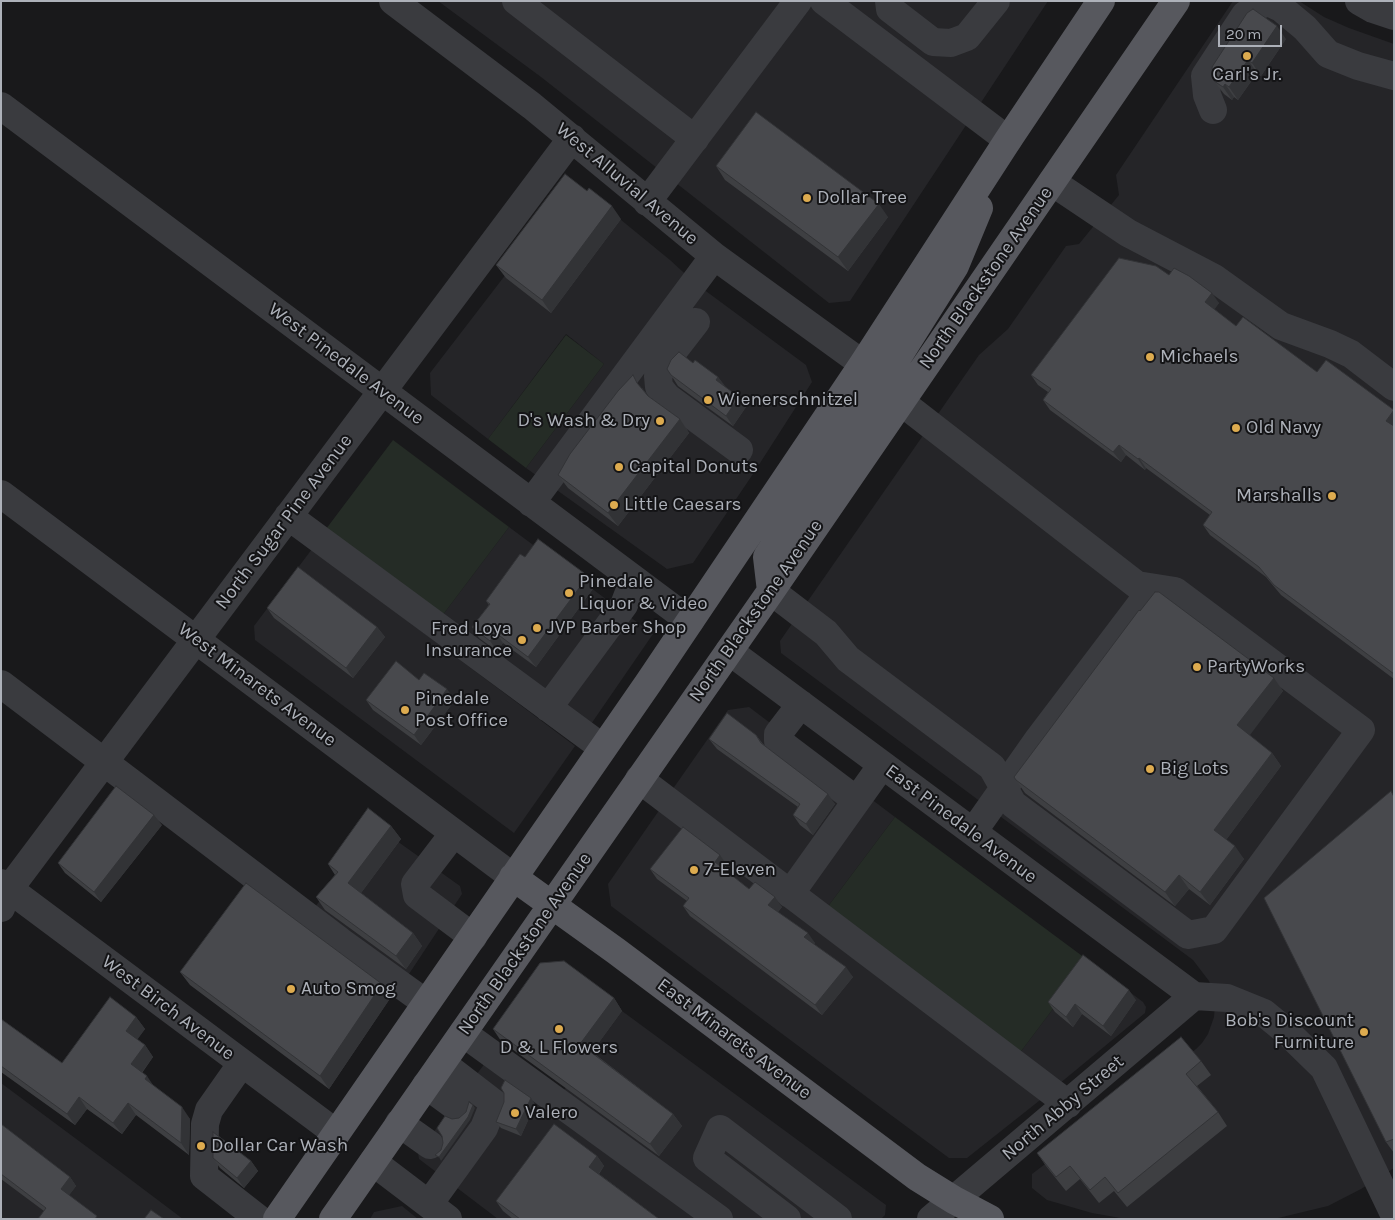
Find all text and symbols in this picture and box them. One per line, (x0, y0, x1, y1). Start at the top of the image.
scale bar (1220, 15, 1284, 47)
text: 20 m (1226, 25, 1261, 43)
marker: Carl's Jr. (1241, 50, 1253, 62)
place label: Carl's Jr. (1212, 64, 1282, 86)
street label: West Alluvial Avenue (551, 118, 703, 250)
street label: North Blackstone Avenue (914, 182, 1058, 374)
place label: Dollar Tree (817, 187, 907, 209)
marker: Dollar Tree (801, 192, 813, 204)
street label: West Pinedale Avenue (264, 298, 428, 430)
place label: Michaels (1160, 346, 1239, 368)
marker: Michaels (1144, 351, 1156, 363)
place label: Wienerschnitzel (718, 389, 858, 411)
marker: Wienerschnitzel (702, 394, 714, 406)
place label: D's Wash & Dry (517, 410, 650, 432)
marker: D's Wash & Dry (654, 415, 666, 427)
place label: Old Navy (1246, 417, 1321, 439)
marker: Old Navy (1230, 422, 1242, 434)
street label: North Sugar Pine Avenue (211, 430, 357, 614)
place label: Capital Donuts (629, 456, 758, 478)
marker: Capital Donuts (613, 461, 625, 473)
place label: Marshalls (1236, 485, 1322, 507)
marker: Marshalls (1326, 490, 1338, 502)
place label: Little Caesars (624, 494, 742, 516)
marker: Little Caesars (608, 499, 620, 511)
street label: North Blackstone Avenue (684, 515, 828, 707)
place label: Pinedale Liquor & Video (579, 571, 708, 615)
marker: Pinedale Liquor & Video (563, 587, 575, 599)
place label: JVP Barber Shop (547, 617, 686, 639)
street label: West Minarets Avenue (173, 618, 341, 752)
place label: Fred Loya Insurance (425, 618, 512, 662)
marker: JVP Barber Shop (531, 622, 543, 634)
marker: Fred Loya Insurance (516, 634, 528, 646)
place label: PartyWorks (1207, 656, 1305, 678)
marker: PartyWorks (1191, 661, 1203, 673)
place label: Pinedale Post Office (415, 688, 508, 732)
marker: Pinedale Post Office (399, 704, 411, 716)
place label: Big Lots (1160, 758, 1229, 780)
street label: East Pinedale Avenue (881, 760, 1041, 888)
marker: Big Lots (1144, 763, 1156, 775)
street label: North Blackstone Avenue (453, 848, 597, 1040)
place label: 7-Eleven (704, 859, 776, 881)
marker: 7-Eleven (688, 864, 700, 876)
street label: West Birch Avenue (97, 951, 239, 1065)
street label: East Minarets Avenue (652, 974, 816, 1104)
place label: Auto Smog (301, 978, 396, 1000)
marker: Auto Smog (285, 983, 297, 995)
place label: Bob's Discount Furniture (1225, 1010, 1354, 1054)
marker: D & L Flowers (553, 1023, 565, 1035)
marker: Bob's Discount Furniture (1358, 1026, 1370, 1038)
place label: D & L Flowers (500, 1037, 618, 1059)
street label: North Abby Street (997, 1050, 1129, 1166)
place label: Valero (525, 1102, 578, 1124)
marker: Valero (509, 1107, 521, 1119)
place label: Dollar Car Wash (211, 1135, 348, 1157)
marker: Dollar Car Wash (195, 1140, 207, 1152)

